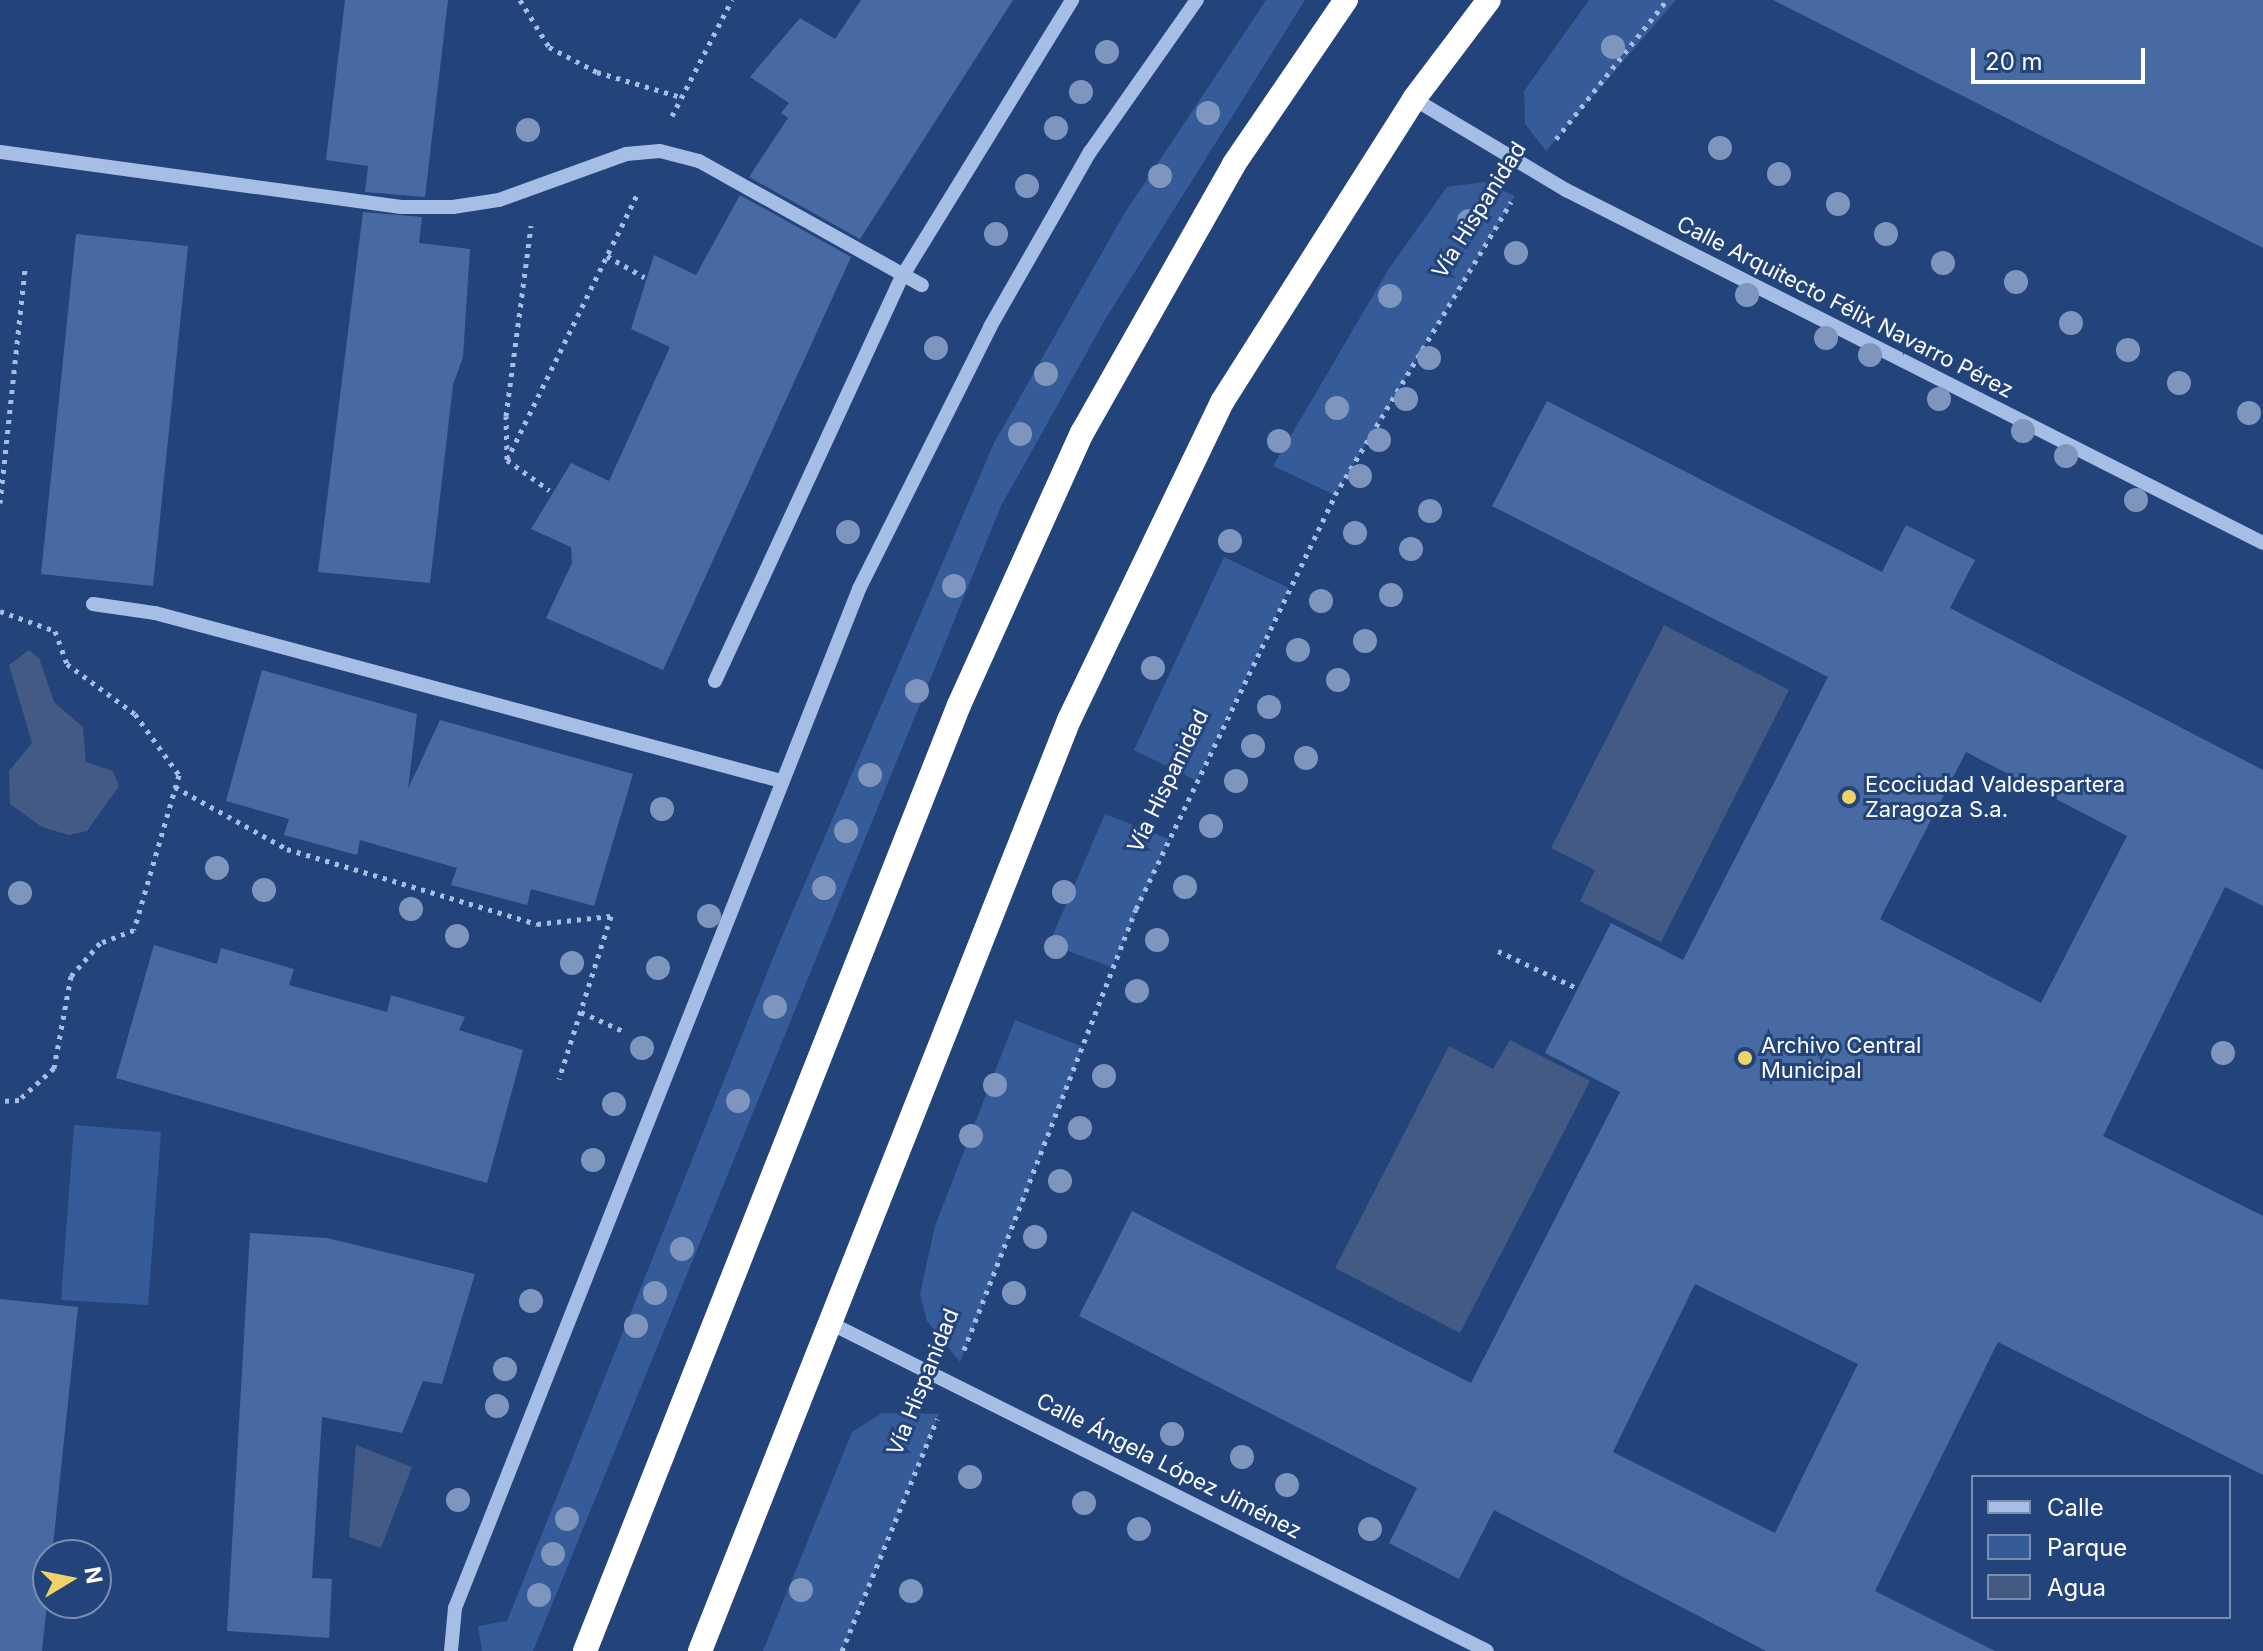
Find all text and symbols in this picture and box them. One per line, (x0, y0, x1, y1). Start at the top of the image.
scale bar (1975, 32, 2149, 82)
text: 20 m (1985, 47, 2043, 76)
street label: Vía Hispanidad (1426, 137, 1532, 283)
street label: Calle Arquitecto Félix Navarro Pérez (1672, 210, 2018, 404)
street label: Vía Hispanidad (1122, 705, 1214, 857)
place label: Ecociudad Valdespartera Zaragoza S.a. (1865, 771, 2125, 822)
marker: Ecociudad Valdespartera Zaragoza S.a. (1840, 788, 1858, 806)
place label: Archivo Central Municipal (1761, 1032, 1921, 1084)
marker: Archivo Central Municipal (1736, 1049, 1754, 1067)
street label: Vía Hispanidad (882, 1305, 964, 1459)
street label: Calle Ángela López Jiménez (1032, 1387, 1306, 1545)
legend (1971, 1475, 2231, 1619)
text: Calle (2047, 1493, 2104, 1522)
text: Parque (2047, 1533, 2127, 1562)
north arrow (32, 1539, 112, 1619)
text: N (79, 1565, 108, 1586)
text: Agua (2047, 1573, 2106, 1602)

